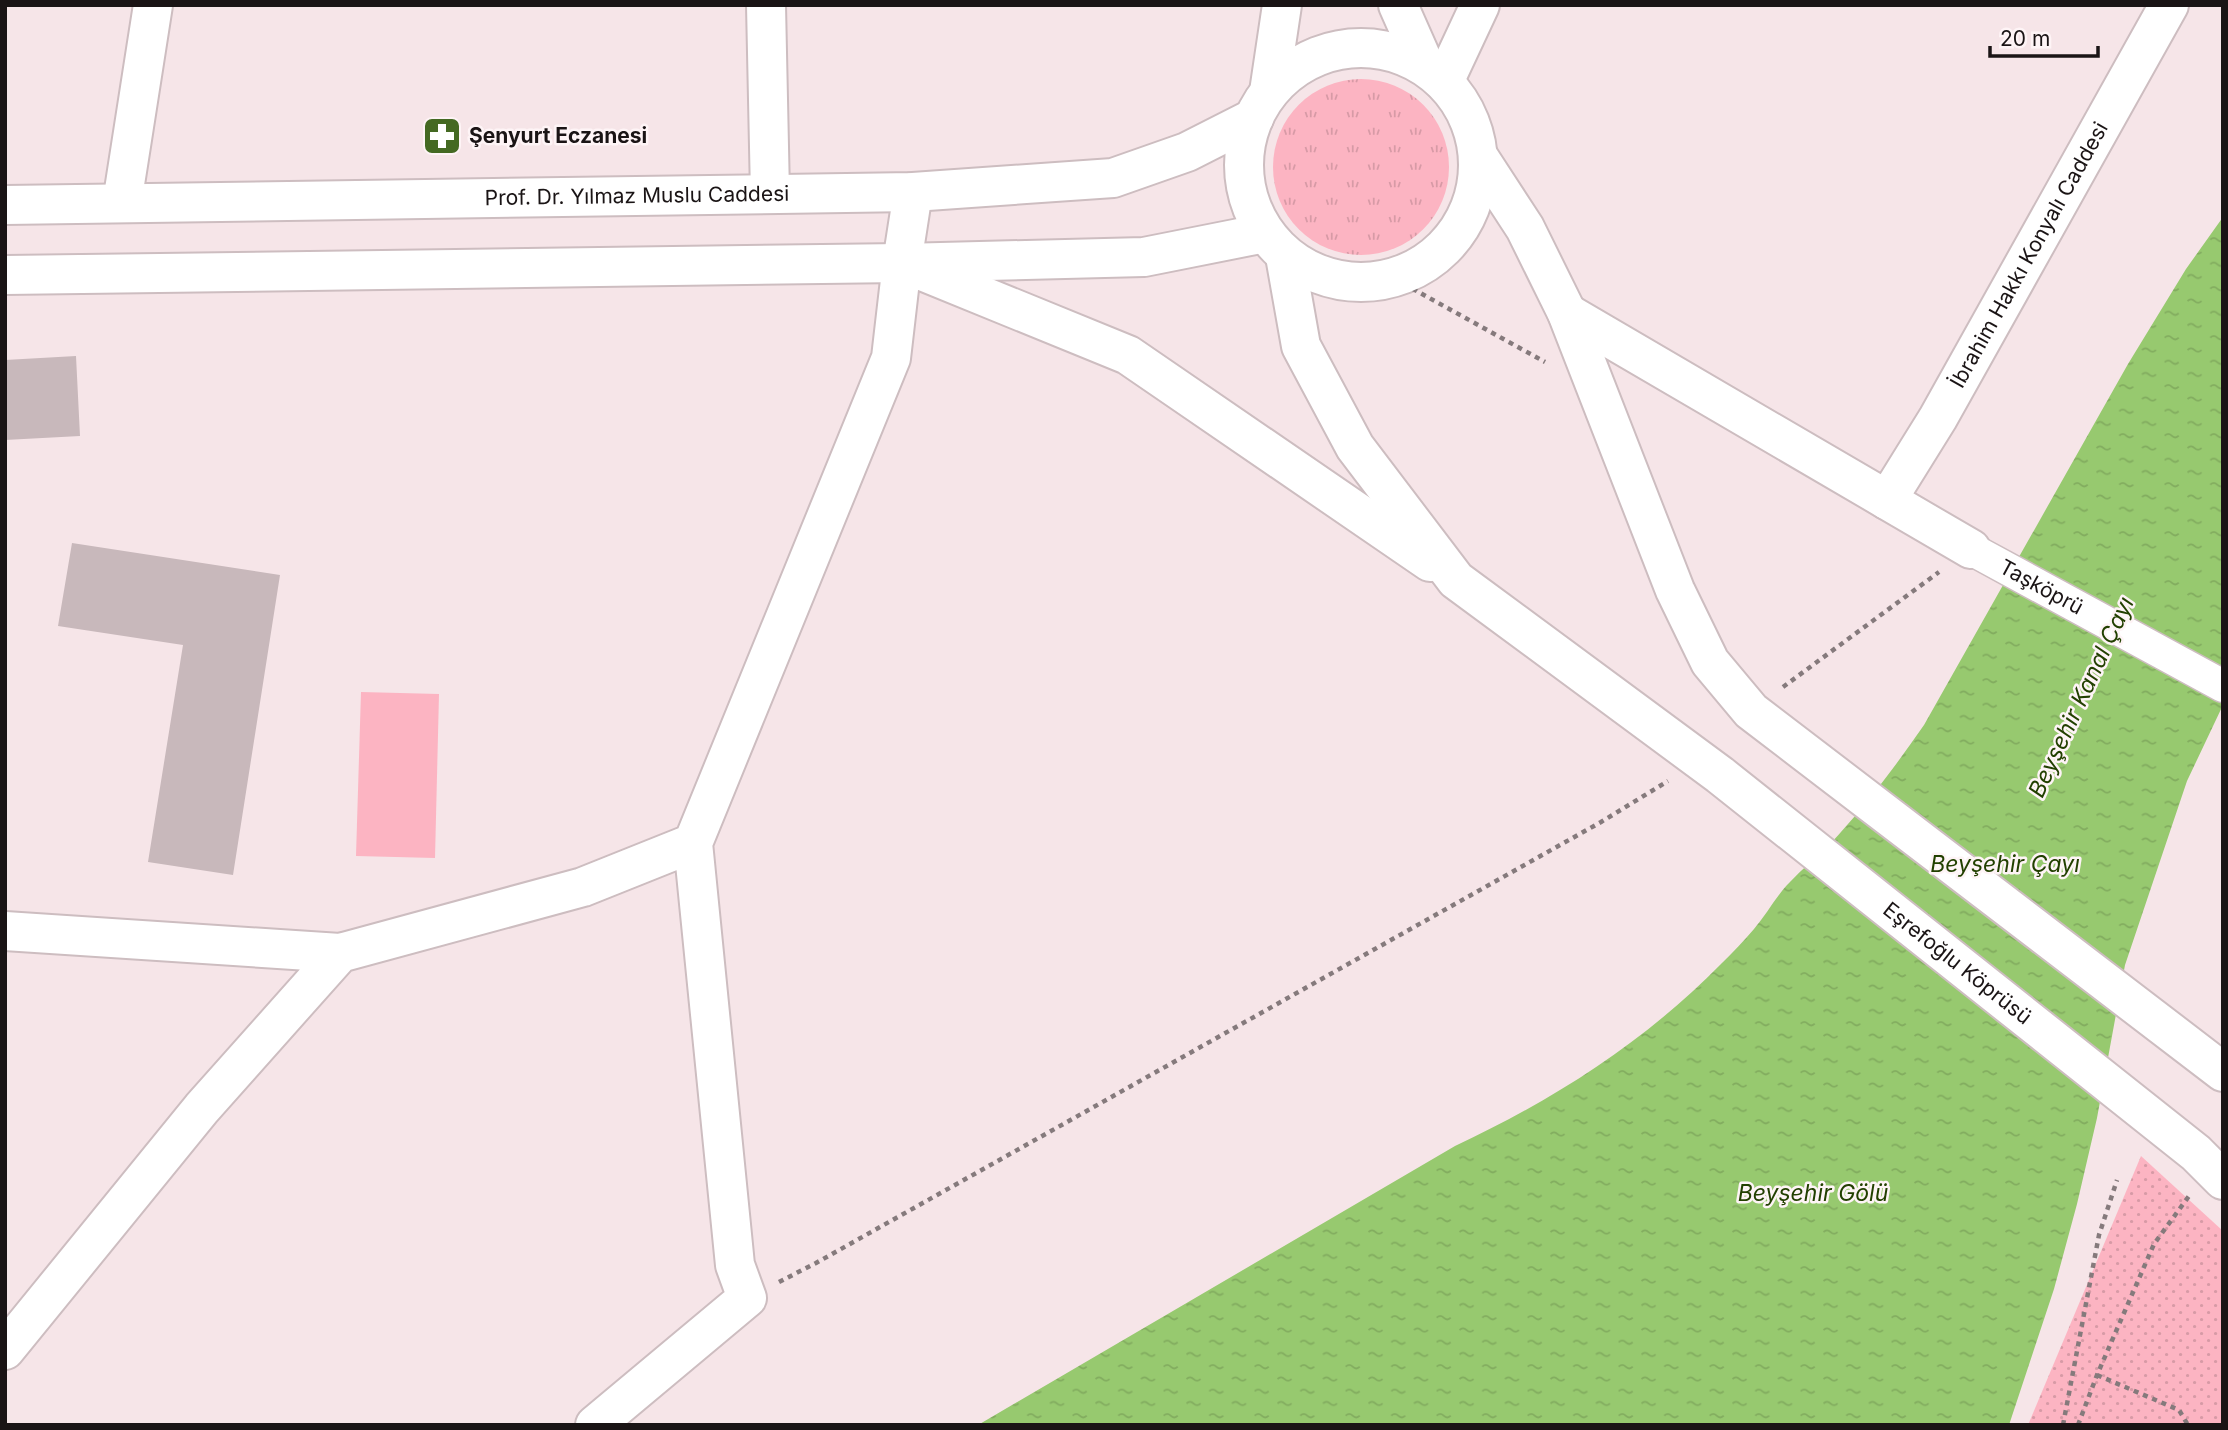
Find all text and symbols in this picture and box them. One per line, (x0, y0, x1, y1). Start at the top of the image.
scale bar (1990, 14, 2098, 58)
text: 20 m (2000, 26, 2050, 51)
pharmacy icon: Şenyurt Eczanesi (421, 115, 463, 157)
street label: İbrahim Hakkı Konyalı Caddesi (1944, 118, 2113, 392)
place label: Şenyurt Eczanesi (469, 123, 647, 148)
street label: Prof. Dr. Yılmaz Muslu Caddesi (484, 181, 789, 210)
street label: Taşköprü (1995, 554, 2088, 620)
water label: Beyşehir Kanal Çayı (2022, 592, 2140, 802)
water label: Beyşehir Çayı (1930, 850, 2080, 878)
street label: Eşrefoğlu Köprüsü (1878, 897, 2037, 1029)
water label: Beyşehir Gölü (1738, 1179, 1888, 1207)

